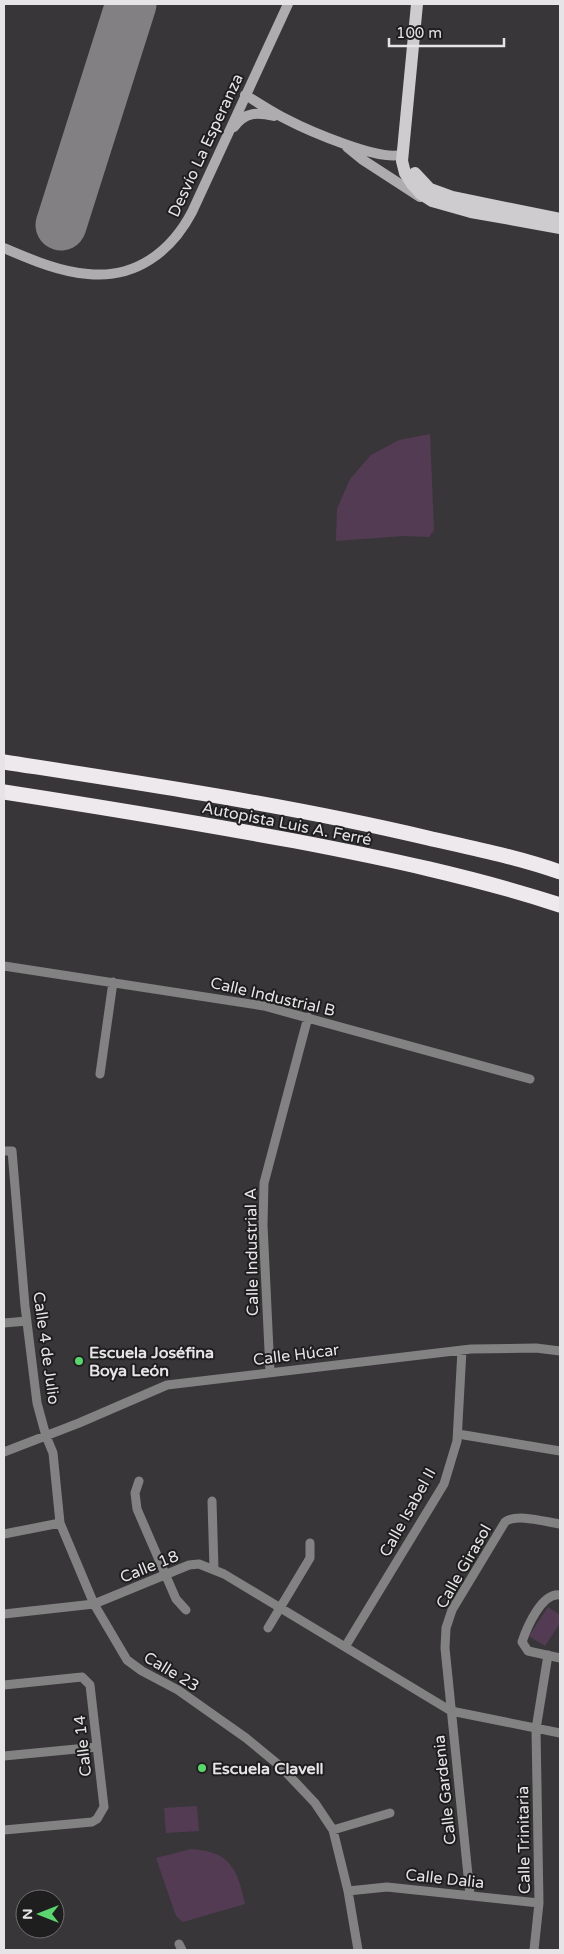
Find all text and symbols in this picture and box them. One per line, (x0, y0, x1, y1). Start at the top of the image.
scale bar (389, 15, 504, 47)
text: 100 m (396, 24, 442, 42)
street label: Desvío La Esperanza (164, 71, 248, 220)
street label: Autopista Luis A. Ferré (200, 798, 373, 850)
street label: Calle Industrial B (208, 973, 337, 1021)
street label: Calle Industrial A (241, 1188, 263, 1316)
street label: Calle 4 de Julio (28, 1290, 64, 1406)
street label: Calle Húcar (252, 1340, 341, 1370)
place label: Escuela Joséfina Boya León (89, 1343, 214, 1381)
marker: Escuela Joséfina Boya León (73, 1355, 85, 1367)
street label: Calle Isabel II (375, 1464, 441, 1561)
street label: Calle Girasol (432, 1521, 496, 1612)
street label: Calle 18 (117, 1546, 182, 1588)
street label: Calle 23 (140, 1647, 203, 1696)
street label: Calle 14 (70, 1714, 96, 1777)
street label: Calle Gardenia (429, 1734, 461, 1846)
place label: Escuela Clavell (212, 1759, 324, 1779)
marker: Escuela Clavell (196, 1762, 208, 1774)
street label: Calle Trinitaria (513, 1786, 535, 1894)
street label: Calle Dalia (405, 1865, 485, 1893)
north arrow (15, 1889, 65, 1939)
text: N (19, 1908, 36, 1920)

